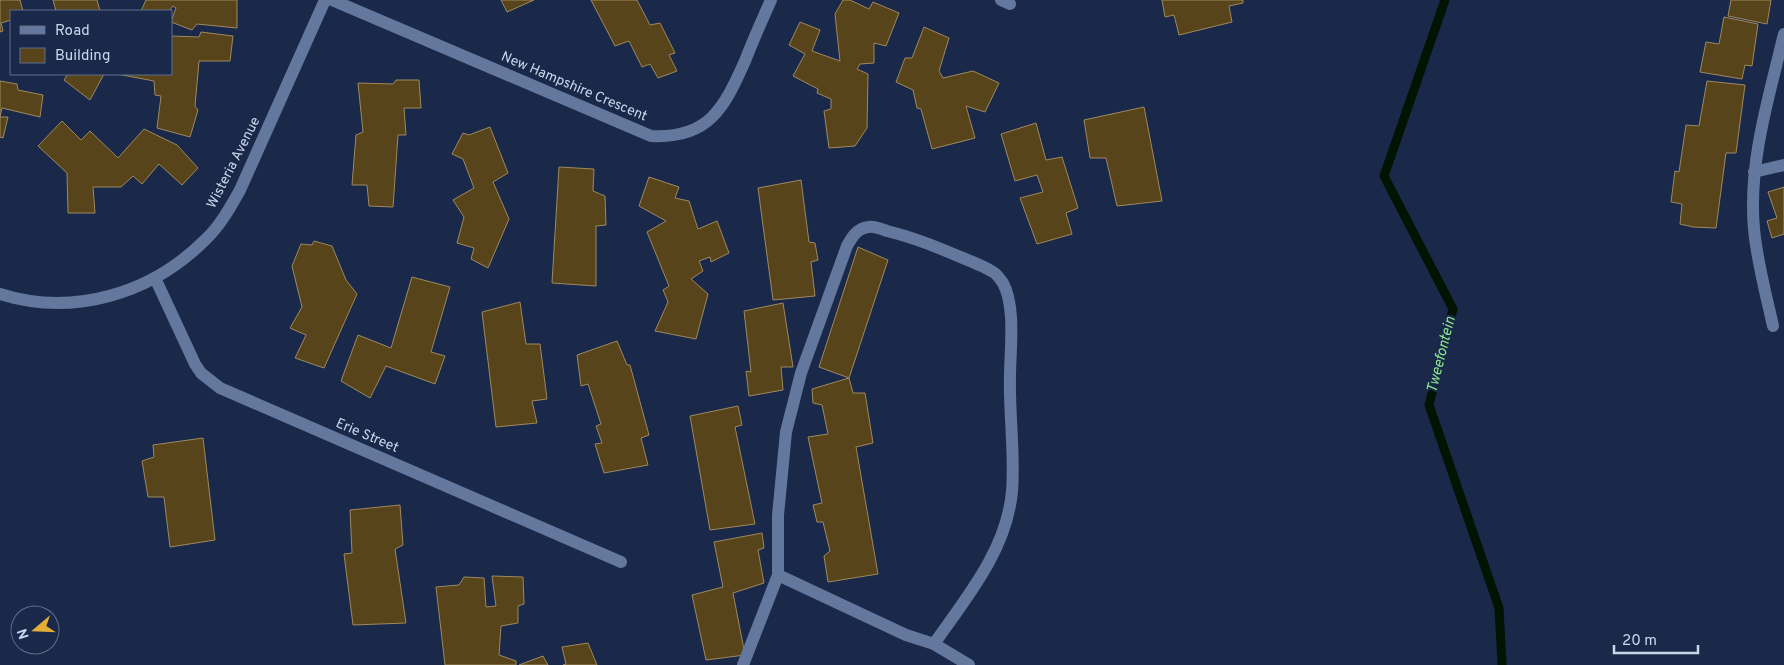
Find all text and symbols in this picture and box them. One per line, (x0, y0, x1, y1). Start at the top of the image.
legend (10, 10, 172, 75)
text: Road (55, 22, 90, 41)
text: Building (55, 47, 110, 66)
street label: New Hampshire Crescent (498, 49, 650, 125)
street label: Wisteria Avenue (204, 114, 264, 212)
water label: Tweefontein (1423, 315, 1461, 395)
street label: Erie Street (333, 415, 401, 457)
north arrow (10, 605, 60, 655)
scale bar (1614, 622, 1698, 654)
text: N (14, 626, 34, 641)
text: 20 m (1622, 632, 1657, 651)

